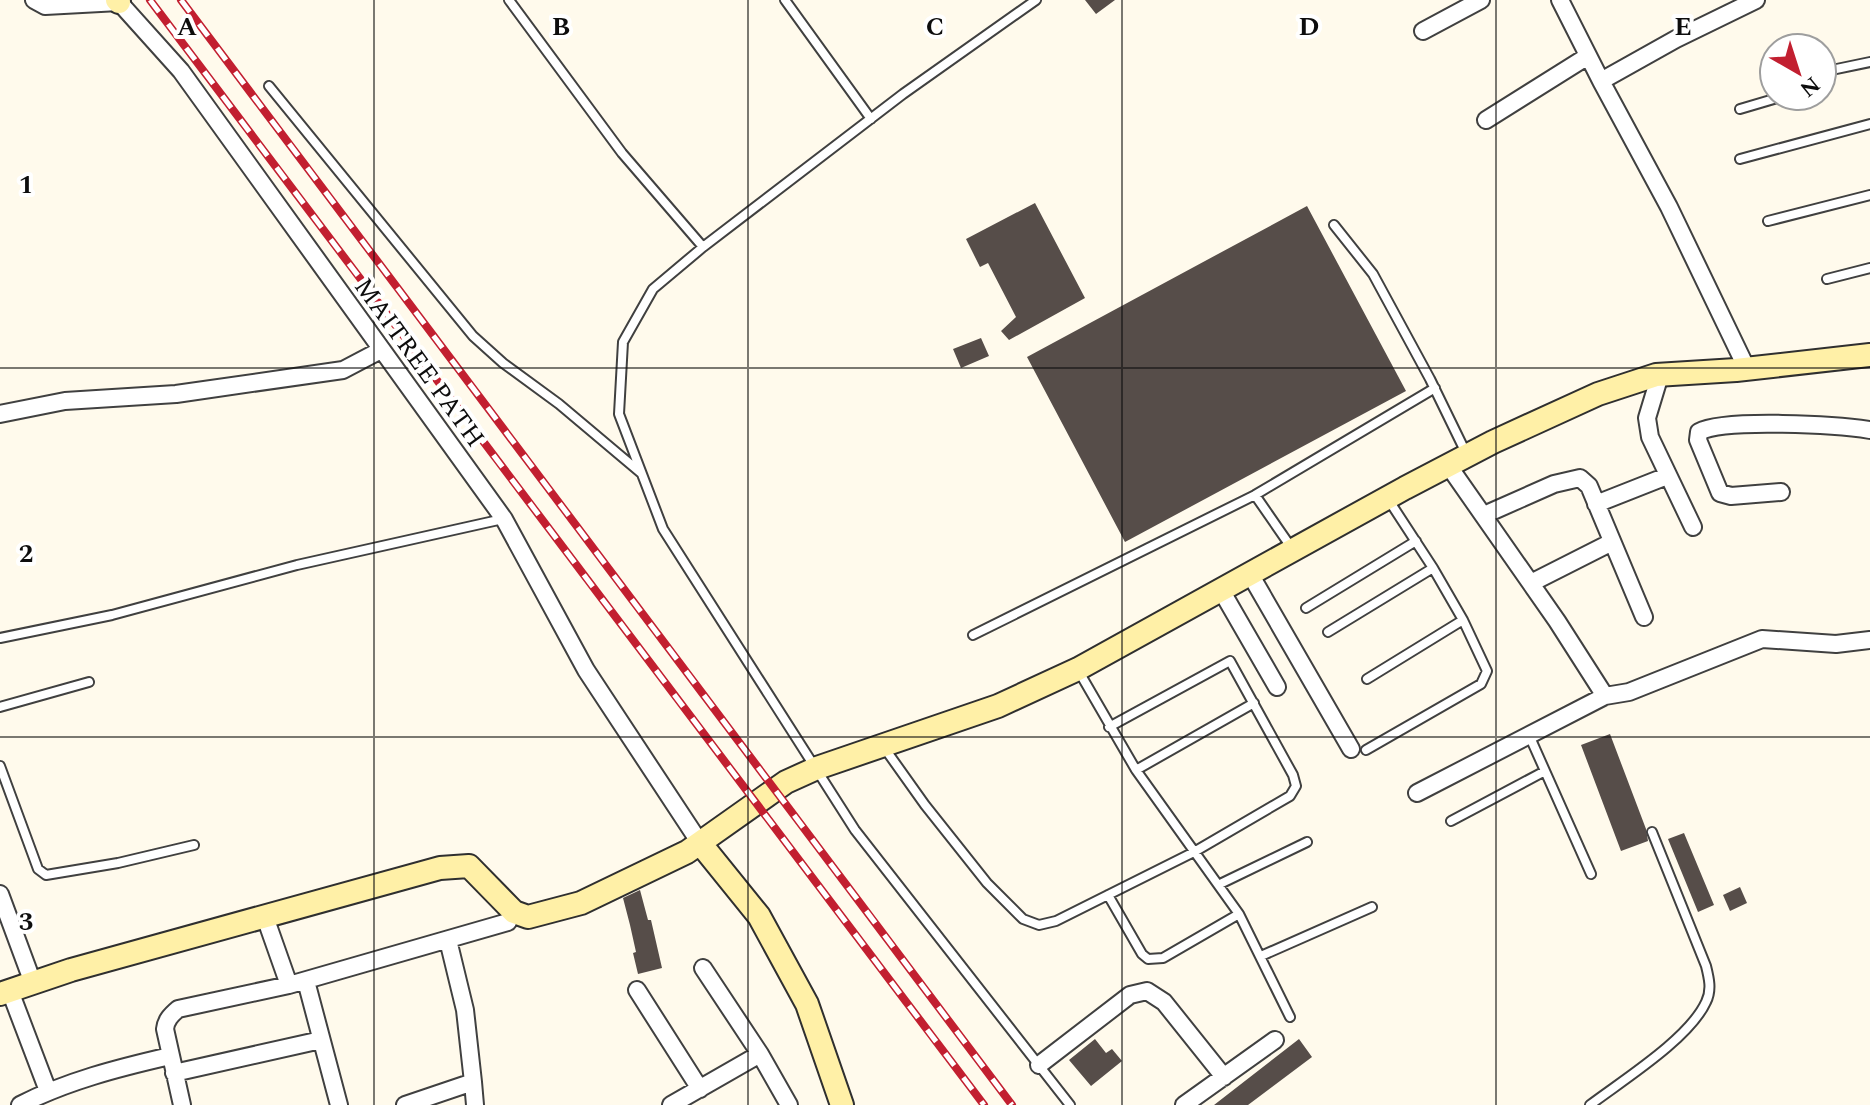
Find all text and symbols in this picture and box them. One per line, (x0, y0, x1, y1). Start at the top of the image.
text: A (177, 7, 197, 47)
text: B (552, 7, 570, 47)
text: C (926, 7, 944, 47)
text: D (1299, 7, 1319, 47)
text: E (1674, 7, 1692, 47)
north arrow (1758, 32, 1838, 112)
text: N (1792, 68, 1827, 105)
text: 1 (19, 165, 33, 205)
street label: MAITREE PATH (344, 269, 495, 456)
text: 2 (19, 534, 33, 574)
text: 3 (19, 902, 33, 942)

